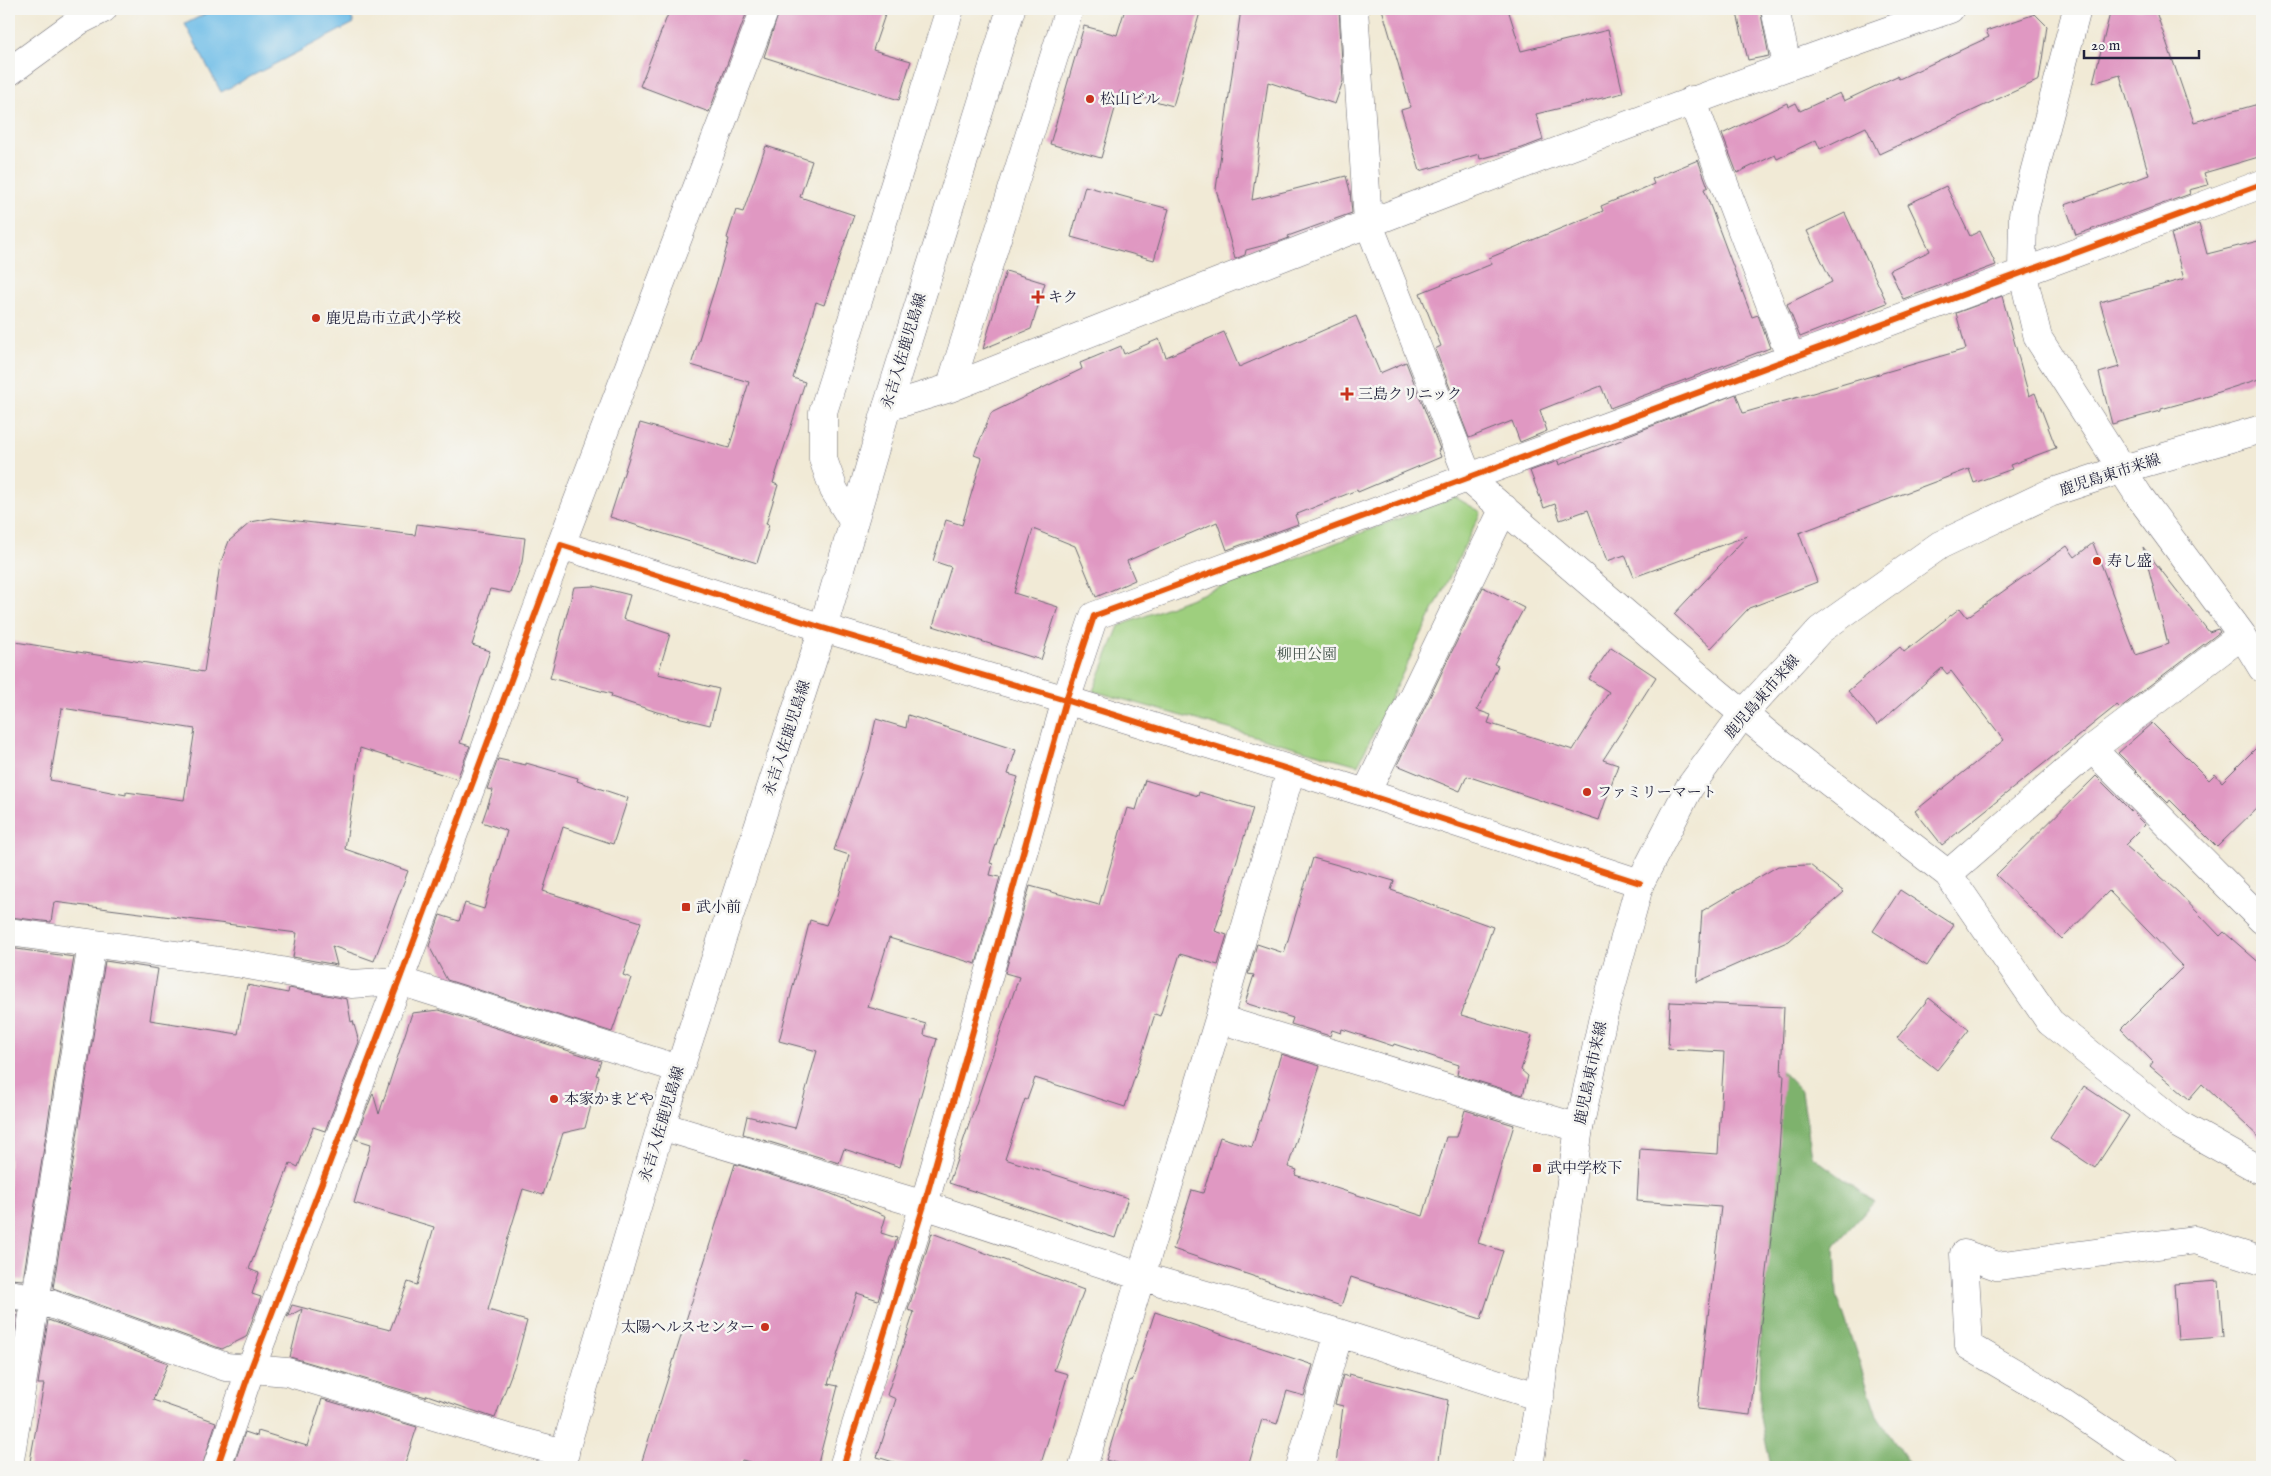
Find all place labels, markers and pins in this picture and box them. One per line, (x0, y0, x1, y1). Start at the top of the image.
place label: 松山ビル (1100, 90, 1160, 109)
marker: 松山ビル (1084, 93, 1096, 105)
place label: キク (1048, 288, 1078, 307)
marker: キク (1032, 291, 1044, 303)
place label: 鹿児島市立武小学校 (326, 309, 461, 328)
marker: 鹿児島市立武小学校 (310, 312, 322, 324)
place label: 三島クリニック (1358, 385, 1462, 404)
marker: 三島クリニック (1340, 387, 1354, 401)
place label: 寿し盛 (2107, 552, 2152, 571)
marker: 寿し盛 (2091, 555, 2103, 567)
place label: ファミリーマート (1597, 783, 1717, 802)
marker: ファミリーマート (1581, 786, 1593, 798)
place label: 武小前 (696, 898, 741, 917)
marker: 武小前 (680, 901, 692, 913)
place label: 本家かまどや (564, 1090, 654, 1109)
marker: 本家かまどや (548, 1093, 560, 1105)
place label: 武中学校下 (1547, 1159, 1622, 1178)
marker: 武中学校下 (1531, 1162, 1543, 1174)
place label: 太陽ヘルスセンター (621, 1318, 755, 1337)
marker: 太陽ヘルスセンター (759, 1321, 771, 1333)

